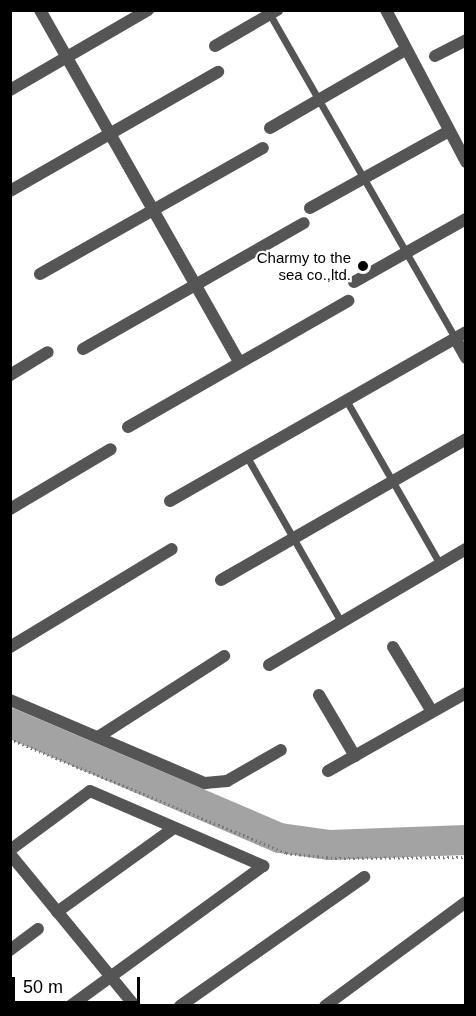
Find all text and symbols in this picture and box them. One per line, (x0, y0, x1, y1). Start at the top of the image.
place label: Charmy to the sea co.,ltd. (257, 248, 351, 283)
marker: Charmy to the sea co.,ltd. (356, 259, 370, 273)
scale bar (15, 965, 142, 1003)
text: 50 m (23, 977, 63, 997)

